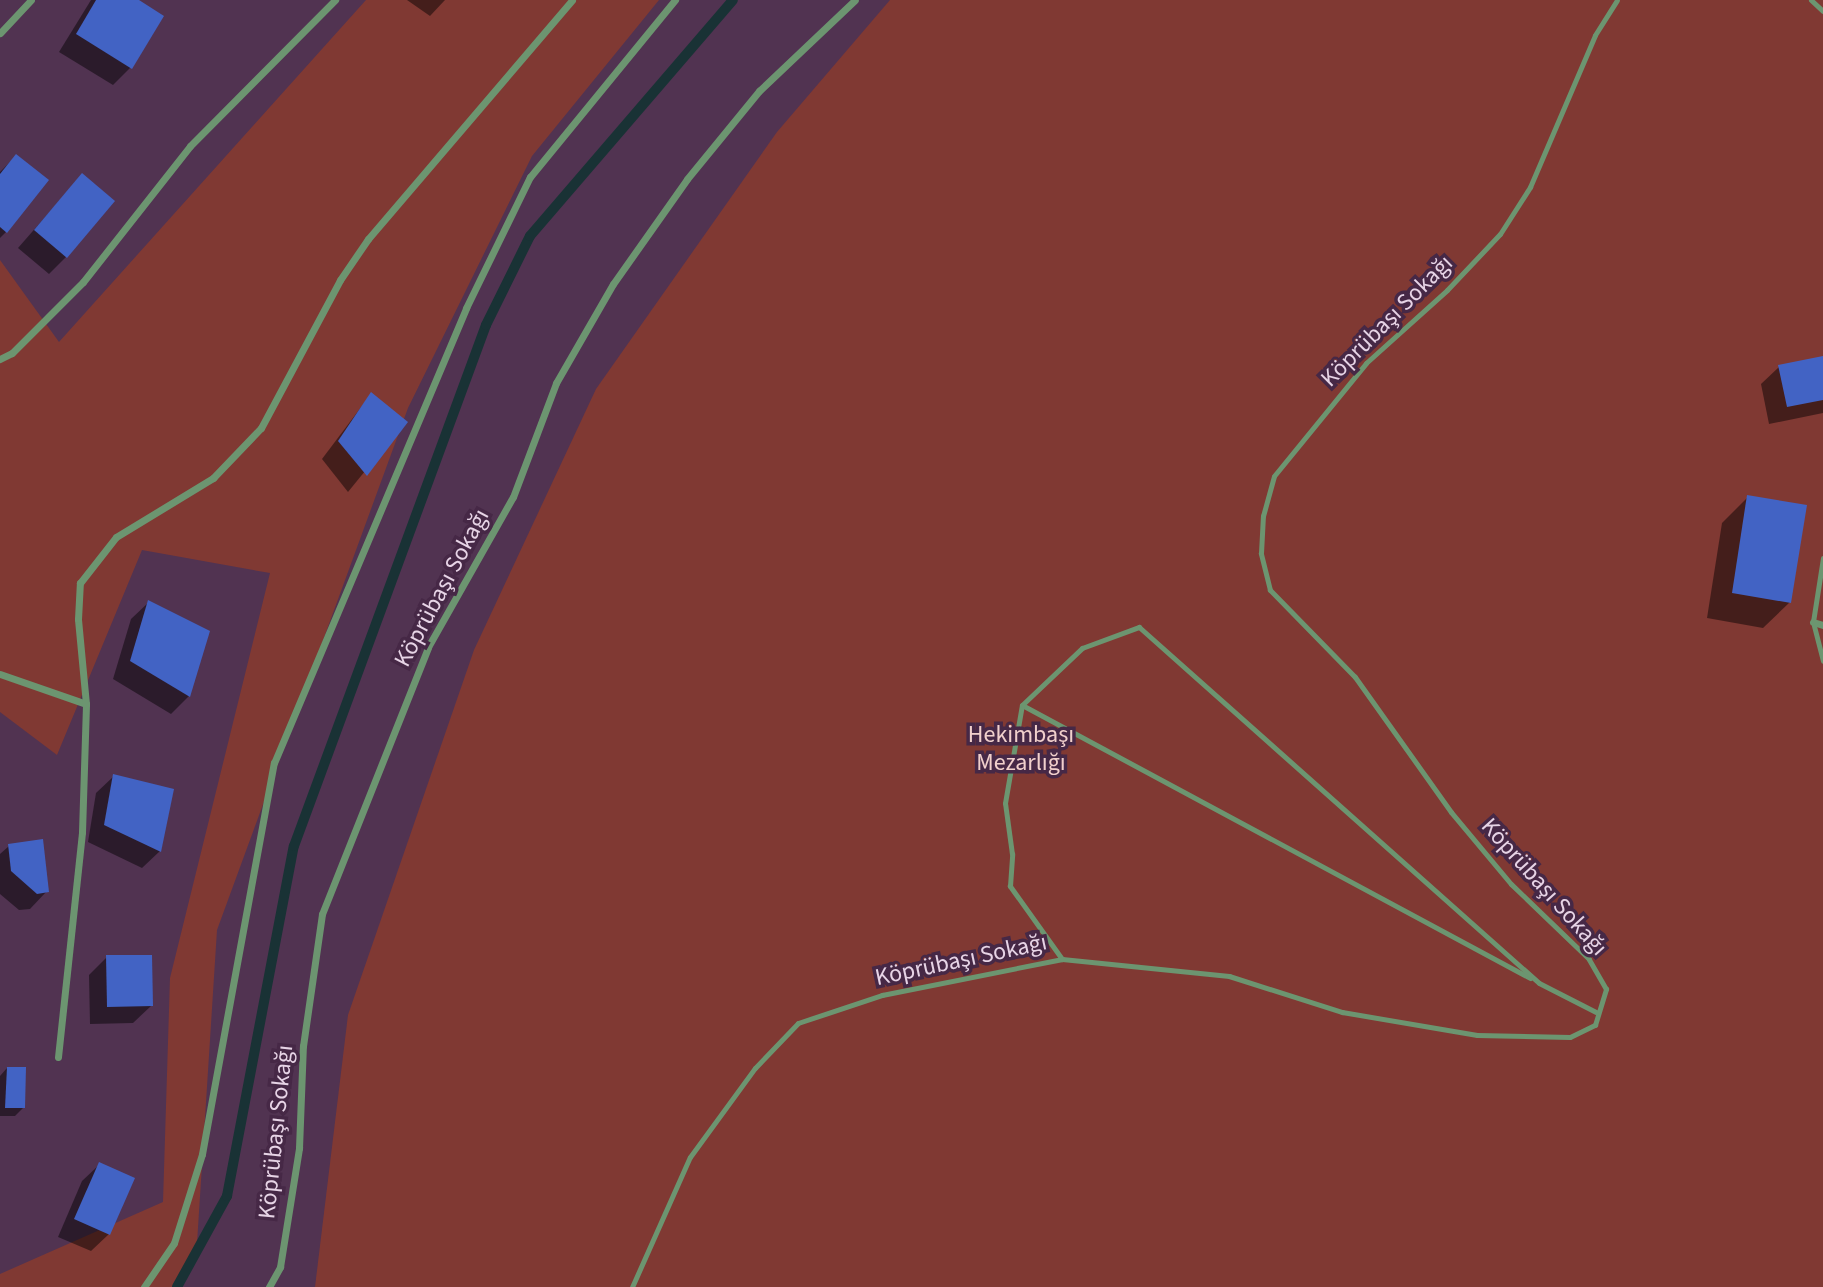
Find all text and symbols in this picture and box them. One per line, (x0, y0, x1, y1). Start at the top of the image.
street label: Köprübaşı Sokağı (1315, 249, 1459, 393)
street label: Köprübaşı Sokağı (388, 504, 496, 672)
park label: Hekimbaşı Mezarlığı (968, 721, 1074, 777)
street label: Köprübaşı Sokağı (1475, 812, 1613, 962)
street label: Köprübaşı Sokağı (872, 928, 1050, 992)
street label: Köprübaşı Sokağı (253, 1044, 299, 1220)

